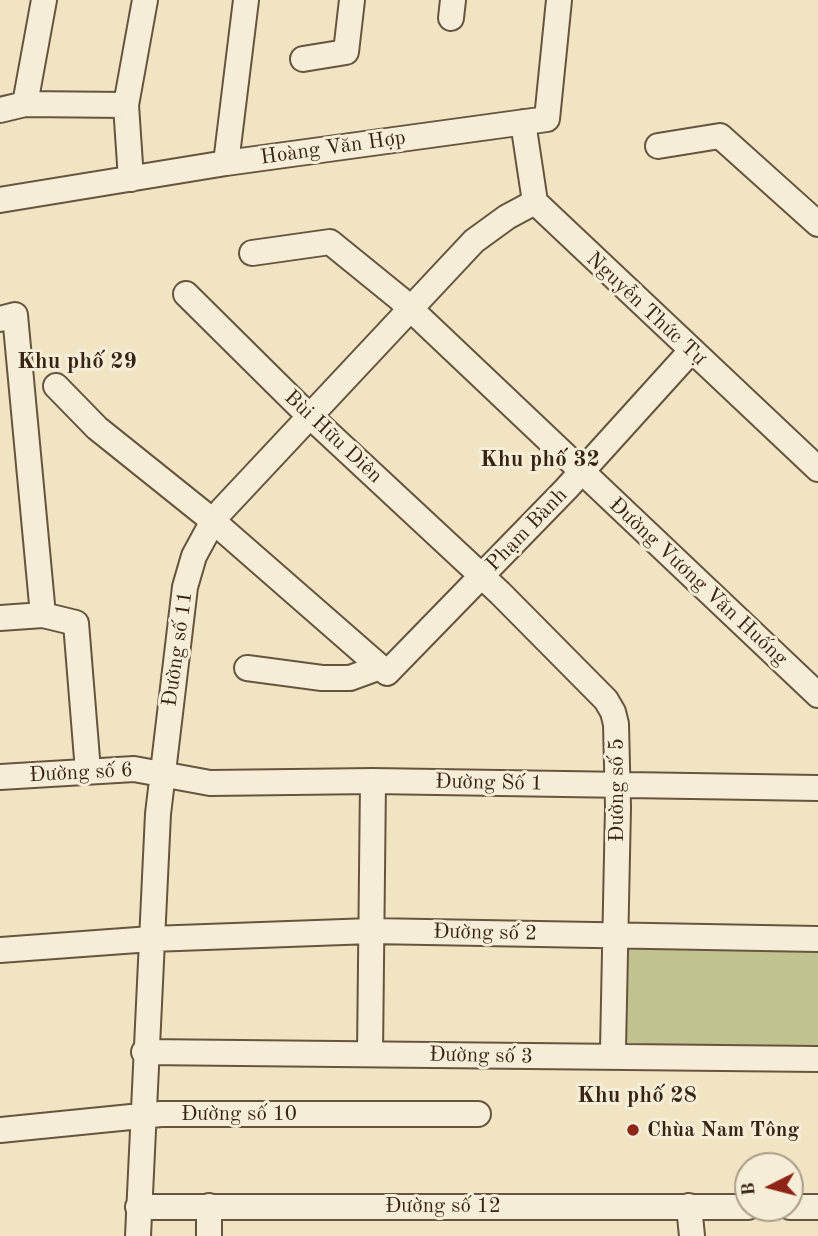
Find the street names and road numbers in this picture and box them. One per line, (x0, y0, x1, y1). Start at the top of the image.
street label: Hoàng Văn Hợp (259, 125, 407, 171)
street label: Nguyễn Thức Tự (581, 247, 711, 371)
street label: Bùi Hữu Diên (279, 385, 387, 489)
street label: Phạm Bành (481, 483, 573, 577)
street label: Đường Vương Văn Huống (603, 493, 793, 671)
street label: Đường số 11 (157, 590, 199, 708)
street label: Đường số 5 (604, 738, 630, 842)
street label: Đường số 6 (28, 758, 134, 788)
street label: Đường Số 1 (435, 769, 543, 797)
street label: Đường số 2 (433, 919, 537, 947)
street label: Đường số 3 (429, 1042, 533, 1070)
street label: Đường số 10 (181, 1101, 297, 1127)
street label: Đường số 12 (385, 1193, 501, 1219)

